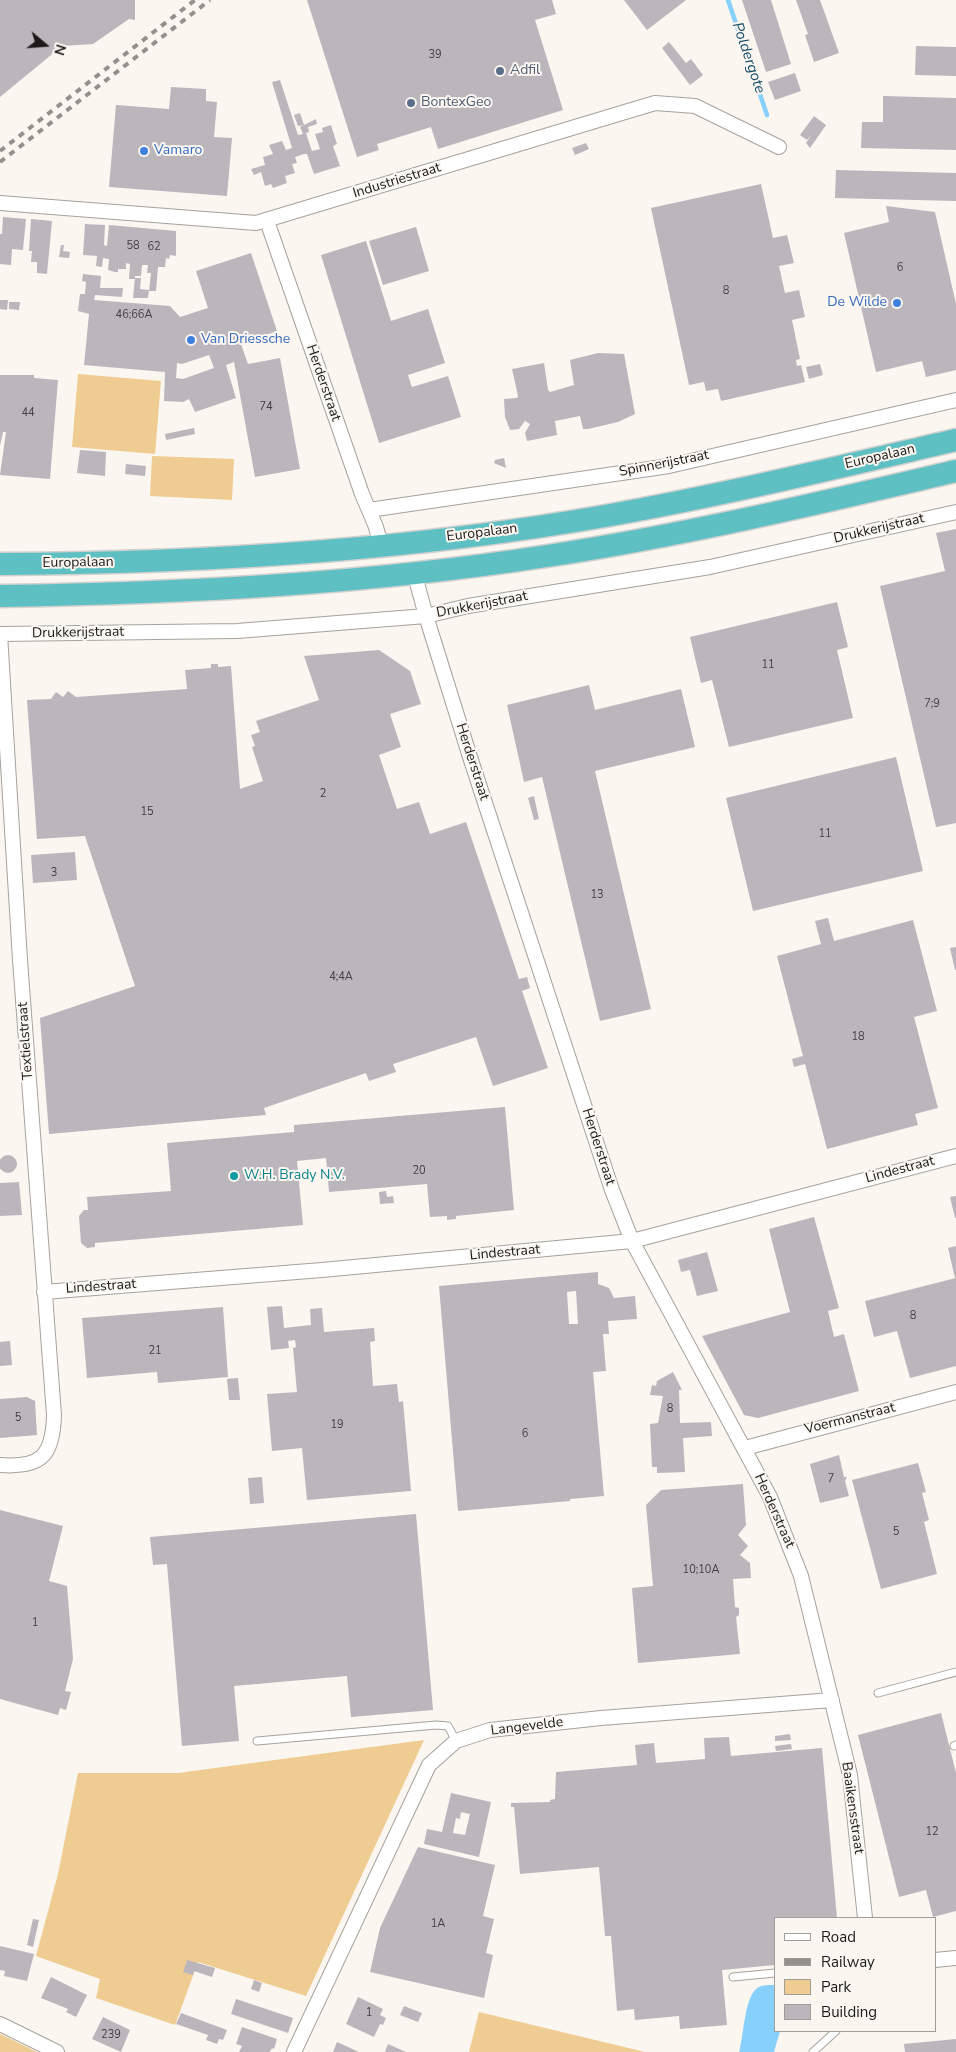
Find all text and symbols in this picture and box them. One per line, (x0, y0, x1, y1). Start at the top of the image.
north arrow (20, 20, 70, 70)
water label: Poldergote (727, 20, 769, 96)
text: N (49, 42, 70, 58)
house number: 39 (428, 48, 442, 62)
place label: Adfil (510, 63, 540, 79)
marker: Adfil (494, 65, 506, 77)
place label: BontexGeo (421, 95, 491, 111)
marker: BontexGeo (405, 97, 417, 109)
place label: Vamaro (154, 143, 202, 159)
marker: Vamaro (138, 145, 150, 157)
street label: Industriestraat (351, 160, 443, 202)
house number: 58 (126, 239, 140, 253)
house number: 62 (147, 240, 161, 254)
house number: 6 (897, 261, 903, 275)
house number: 8 (723, 284, 729, 298)
place label: De Wilde (827, 295, 887, 311)
marker: De Wilde (891, 297, 903, 309)
house number: 46;66A (116, 308, 152, 322)
place label: Van Driessche (201, 332, 290, 348)
marker: Van Driessche (185, 334, 197, 346)
street label: Herderstraat (302, 343, 344, 423)
house number: 74 (259, 400, 273, 414)
house number: 44 (21, 406, 35, 420)
street label: Europalaan (843, 441, 917, 473)
street label: Spinnerijstraat (618, 447, 710, 481)
street label: Drukkerijstraat (832, 510, 926, 548)
street label: Europalaan (446, 520, 518, 546)
street label: Europalaan (42, 554, 114, 572)
street label: Drukkerijstraat (435, 588, 529, 622)
street label: Drukkerijstraat (32, 624, 124, 642)
house number: 11 (761, 658, 775, 672)
house number: 7;9 (924, 697, 940, 711)
street label: Herderstraat (452, 721, 492, 803)
house number: 2 (320, 787, 326, 801)
house number: 15 (140, 805, 154, 819)
house number: 11 (818, 827, 832, 841)
house number: 3 (51, 866, 57, 880)
house number: 13 (590, 888, 604, 902)
house number: 4;4A (329, 970, 353, 984)
street label: Textielstraat (15, 1002, 37, 1080)
house number: 18 (851, 1030, 865, 1044)
street label: Herderstraat (578, 1106, 618, 1188)
street label: Lindestraat (864, 1153, 936, 1187)
house number: 20 (412, 1164, 426, 1178)
place label: W.H. Brady N.V. (244, 1168, 345, 1184)
marker: W.H. Brady N.V. (228, 1170, 240, 1182)
street label: Lindestraat (469, 1242, 541, 1264)
street label: Lindestraat (65, 1276, 137, 1298)
house number: 8 (910, 1309, 916, 1323)
house number: 21 (148, 1344, 162, 1358)
street label: Voermanstraat (803, 1400, 897, 1438)
house number: 8 (667, 1402, 673, 1416)
house number: 5 (15, 1411, 21, 1425)
house number: 19 (330, 1418, 344, 1432)
house number: 6 (522, 1427, 528, 1441)
street label: Herderstraat (750, 1471, 798, 1551)
house number: 7 (828, 1472, 834, 1486)
house number: 5 (893, 1525, 899, 1539)
house number: 10;10A (683, 1563, 719, 1577)
house number: 1 (32, 1616, 38, 1630)
street label: Langevelde (490, 1714, 564, 1740)
street label: Baaikensstraat (837, 1761, 867, 1855)
house number: 12 (925, 1825, 939, 1839)
house number: 1A (431, 1917, 445, 1931)
legend (774, 1917, 936, 2032)
text: Road (821, 1927, 856, 1947)
text: Railway (821, 1952, 875, 1972)
text: Park (821, 1977, 851, 1997)
text: Building (821, 2002, 877, 2022)
house number: 1 (366, 2006, 372, 2020)
house number: 239 (101, 2028, 121, 2042)

